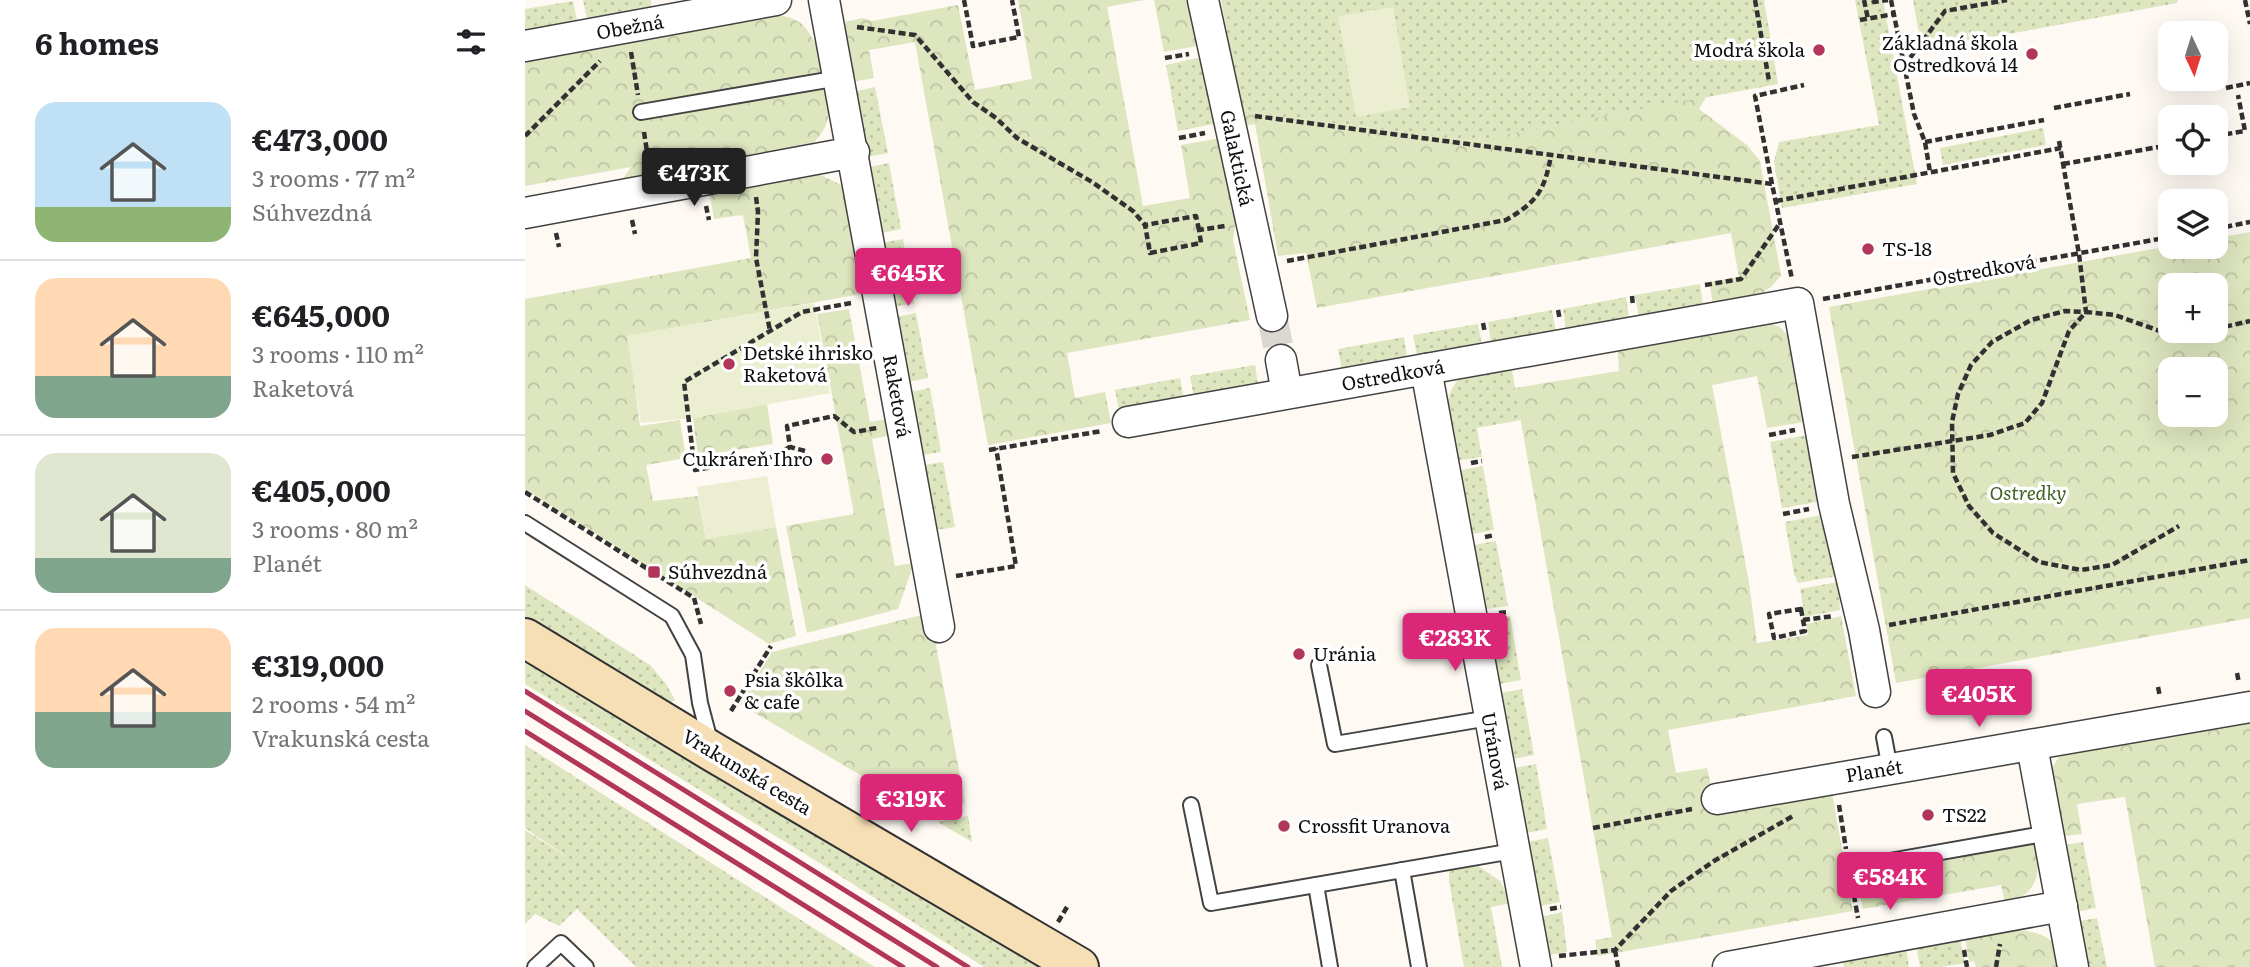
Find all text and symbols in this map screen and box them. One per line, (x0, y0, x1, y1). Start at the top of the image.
street label: Obežná (594, 6, 666, 46)
text: 6 homes (35, 20, 159, 64)
north arrow (2158, 21, 2228, 91)
map controls (2158, 21, 2228, 427)
icon: filters (452, 23, 490, 61)
place label: Základná škola Ostredková 14 (1882, 28, 2019, 78)
place label: Modrá škola (1693, 35, 1806, 63)
marker: Modrá škola (1811, 42, 1827, 58)
marker: Základná škola Ostredková 14 (2024, 46, 2040, 62)
button: locate (2158, 105, 2228, 175)
street label: Galaktická (1214, 107, 1262, 209)
text: €473,000 (252, 116, 388, 160)
icon: home (91, 130, 175, 214)
pin: €473K (645, 148, 743, 208)
text: €473K (658, 154, 730, 188)
text: 3 rooms · 77 m² (252, 160, 415, 194)
button: layers (2158, 189, 2228, 259)
text: Súhvezdná (252, 194, 372, 228)
place label: TS-18 (1882, 234, 1932, 262)
marker: TS-18 (1860, 241, 1876, 257)
street label: Ostredková (1930, 246, 2038, 292)
pin: €645K (859, 248, 957, 308)
text: €645K (871, 254, 945, 288)
button: + (2158, 273, 2228, 343)
text: €645,000 (252, 292, 390, 336)
icon: home (91, 306, 175, 390)
text: 3 rooms · 110 m² (252, 336, 424, 370)
place label: Detské ihrisko Raketová (743, 338, 873, 388)
street label: Ostredková (1339, 351, 1447, 397)
street label: Raketová (877, 352, 919, 441)
marker: Detské ihrisko Raketová (721, 356, 737, 372)
button: − (2158, 357, 2228, 427)
text: Raketová (252, 370, 354, 404)
place label: Cukráreň Ihro (683, 444, 813, 472)
marker: Cukráreň Ihro (819, 451, 835, 467)
text: €405,000 (252, 467, 391, 511)
park label: Ostredky (1989, 478, 2067, 506)
icon: home (91, 481, 175, 565)
text: 3 rooms · 80 m² (252, 511, 418, 545)
text: Planét (252, 545, 322, 579)
place label: Súhvezdná (668, 557, 768, 585)
marker: Súhvezdná (646, 564, 662, 580)
pin: €283K (1406, 614, 1504, 673)
text: €283K (1419, 619, 1491, 653)
place label: Uránia (1313, 639, 1377, 667)
text: €319,000 (252, 642, 384, 686)
marker: Uránia (1291, 646, 1307, 662)
icon: home (91, 656, 175, 740)
place label: Psia škôlka & cafe (744, 665, 844, 715)
pin: €405K (1930, 670, 2028, 729)
text: €405K (1942, 675, 2016, 709)
marker: Psia škôlka & cafe (722, 683, 738, 699)
text: 2 rooms · 54 m² (252, 686, 415, 720)
street label: Uránová (1475, 710, 1517, 793)
text: Vrakunská cesta (252, 720, 430, 754)
street label: Vrakunská cesta (677, 721, 818, 821)
street label: Planét (1843, 752, 1905, 788)
pin: €319K (862, 774, 960, 834)
text: €319K (876, 780, 946, 814)
place label: TS22 (1942, 800, 1986, 828)
marker: TS22 (1920, 807, 1936, 823)
place label: Crossfit Uranova (1298, 811, 1451, 839)
marker: Crossfit Uranova (1276, 818, 1292, 834)
pin: €584K (1841, 852, 1939, 912)
text: €584K (1853, 858, 1927, 892)

